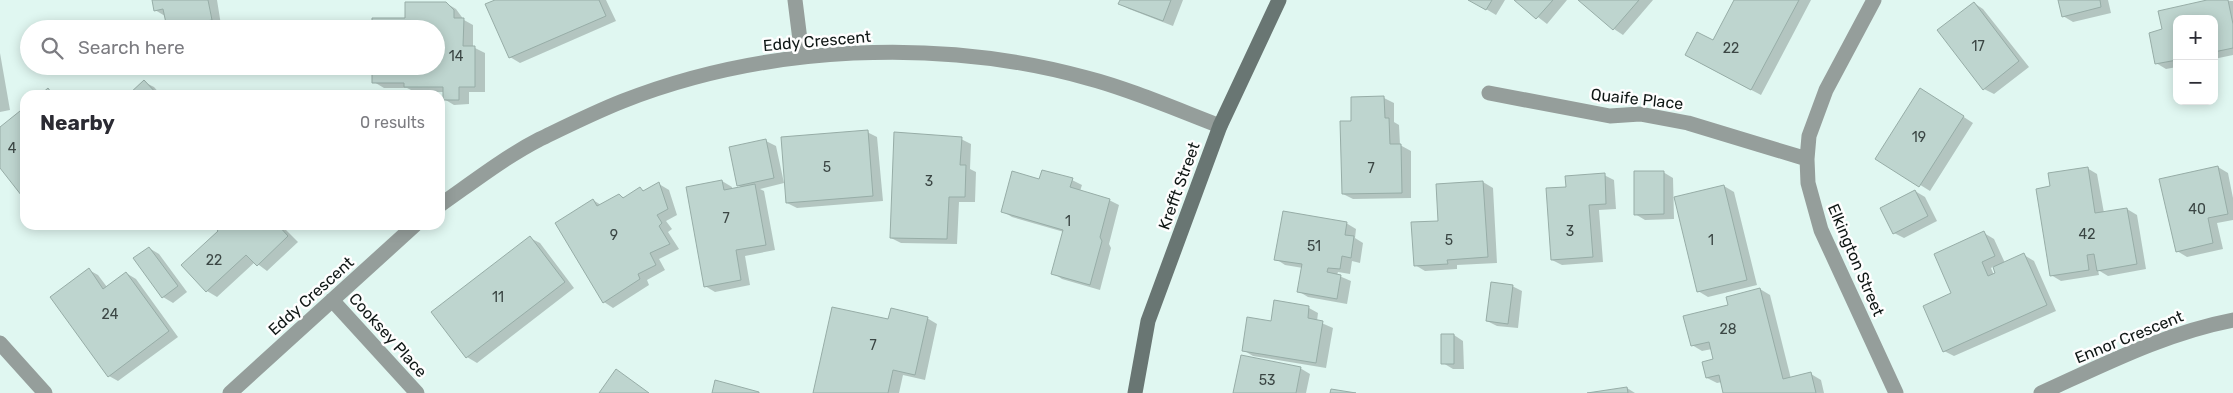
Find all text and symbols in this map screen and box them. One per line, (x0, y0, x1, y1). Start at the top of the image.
map controls (2173, 15, 2218, 105)
button: + (2173, 15, 2218, 60)
search box (20, 20, 445, 75)
street label: Eddy Crescent (762, 27, 872, 55)
icon: search (38, 34, 66, 62)
text: Search here (78, 36, 185, 59)
house number: 17 (1971, 38, 1985, 55)
house number: 22 (1723, 40, 1739, 57)
house number: 14 (449, 48, 464, 65)
button: − (2173, 60, 2218, 105)
street label: Quaife Place (1590, 85, 1684, 113)
text: Nearby (40, 110, 115, 135)
text: 0 results (360, 113, 425, 132)
house number: 19 (1912, 129, 1926, 146)
house number: 4 (8, 140, 17, 157)
street label: Krefft Street (1154, 140, 1204, 232)
house number: 5 (823, 159, 831, 176)
house number: 7 (1367, 160, 1375, 177)
house number: 3 (925, 173, 933, 190)
street label: Elkington Street (1824, 201, 1888, 319)
house number: 40 (2188, 201, 2206, 218)
house number: 7 (722, 210, 730, 227)
house number: 1 (1065, 213, 1071, 230)
house number: 3 (1566, 223, 1574, 240)
house number: 42 (2079, 226, 2095, 243)
house number: 9 (610, 227, 618, 244)
house number: 5 (1445, 232, 1453, 249)
house number: 1 (1708, 232, 1714, 249)
house number: 51 (1307, 238, 1321, 255)
house number: 22 (206, 252, 222, 269)
street label: Eddy Crescent (264, 253, 358, 339)
street label: Cooksey Place (345, 289, 431, 381)
house number: 11 (492, 289, 504, 306)
house number: 24 (102, 306, 119, 323)
street label: Ennor Crescent (2072, 307, 2186, 367)
house number: 28 (1719, 321, 1737, 338)
house number: 7 (869, 337, 877, 354)
house number: 53 (1259, 372, 1275, 389)

